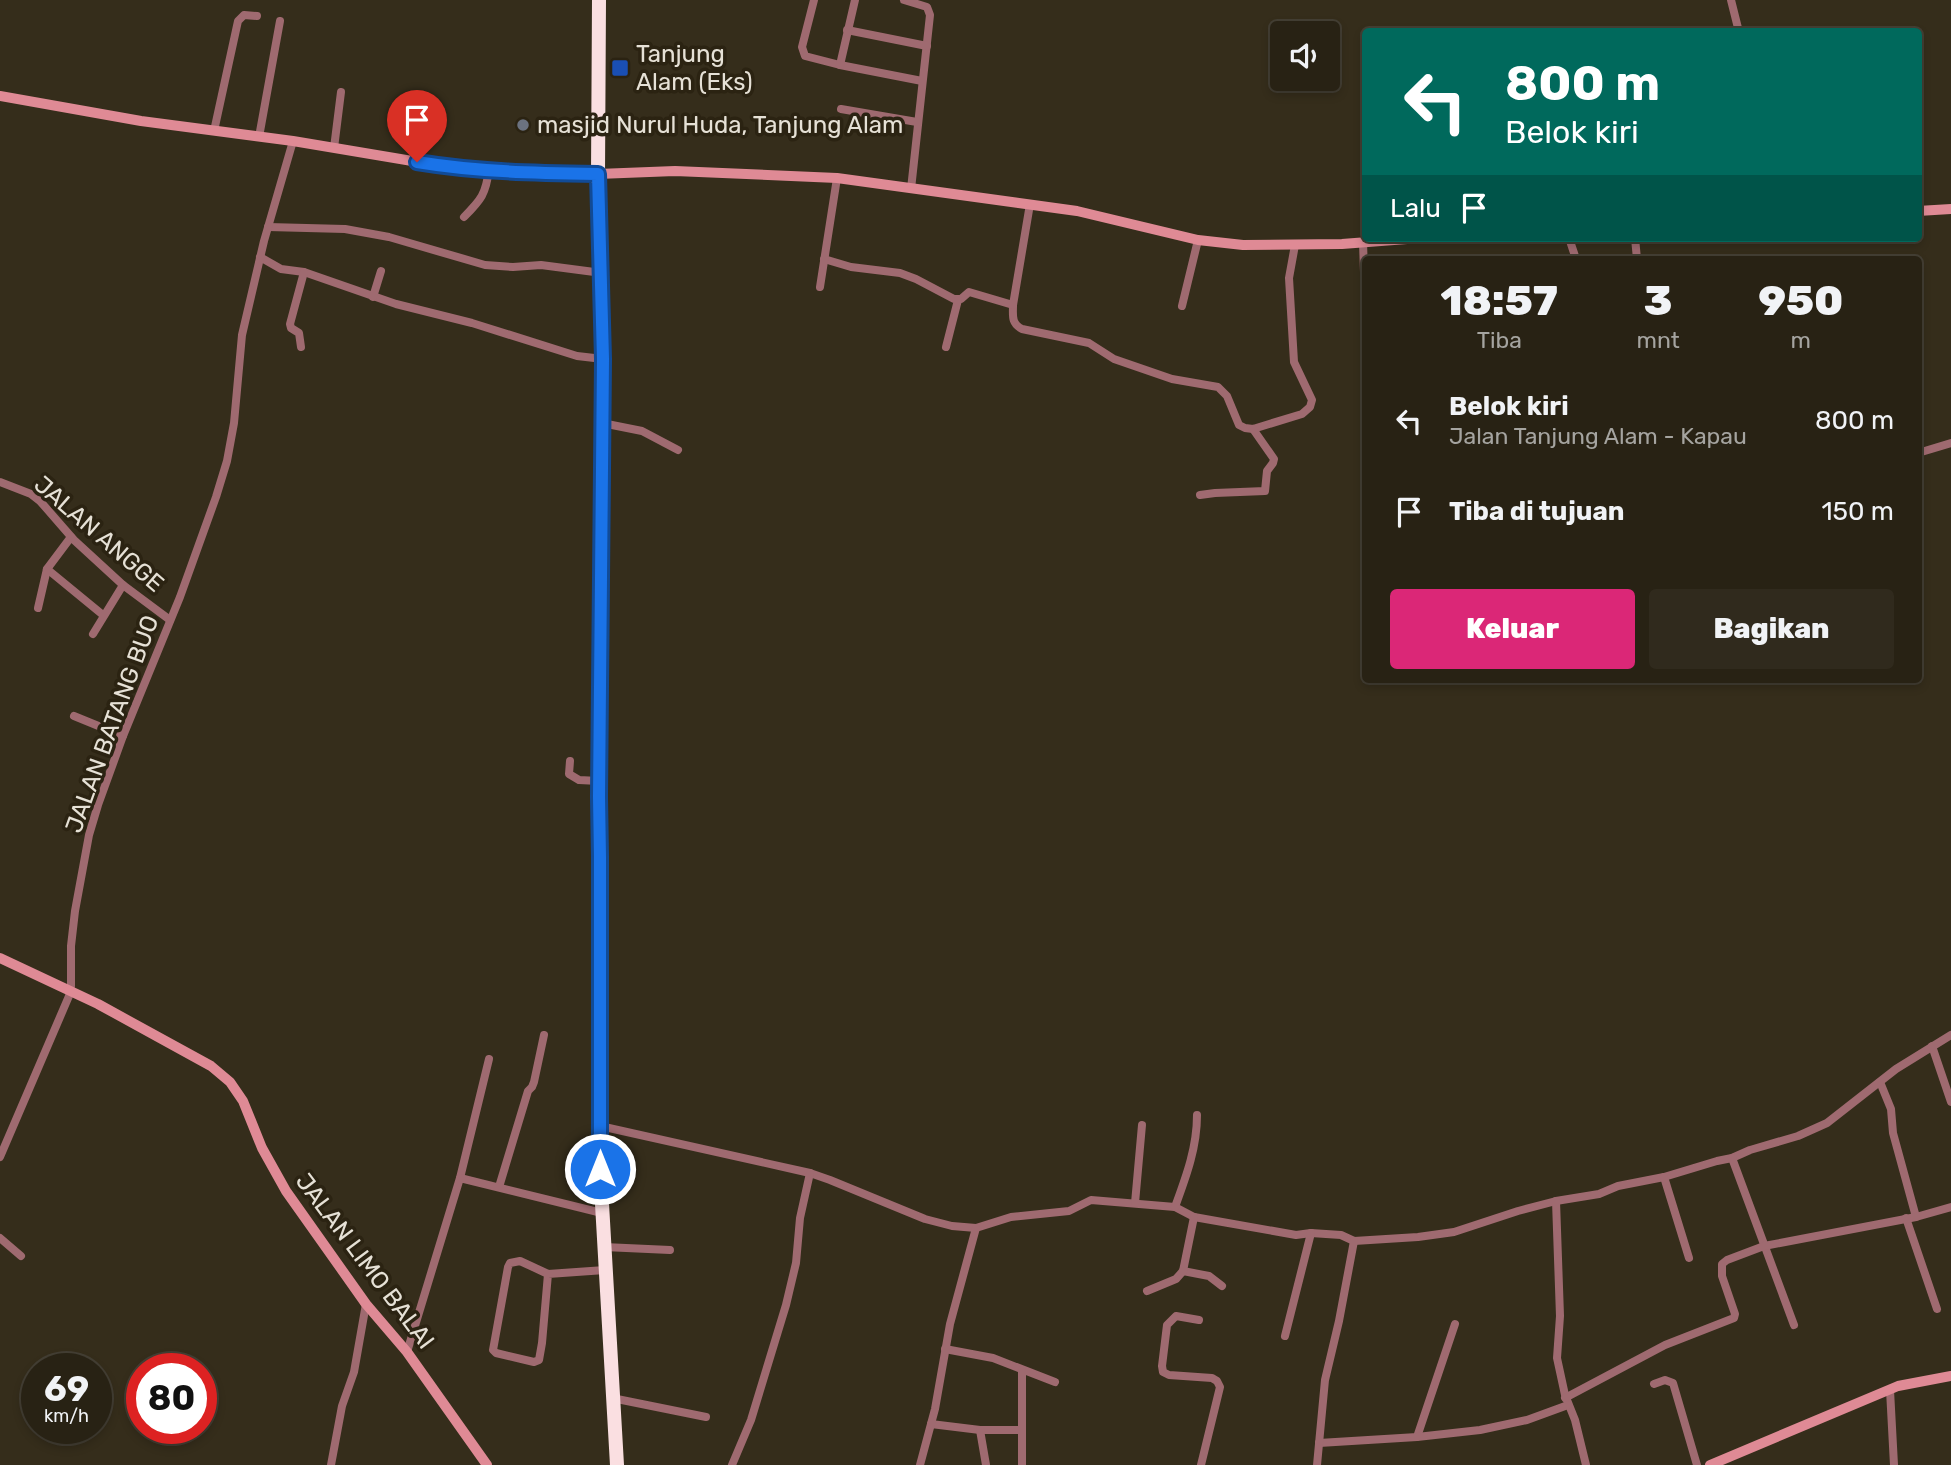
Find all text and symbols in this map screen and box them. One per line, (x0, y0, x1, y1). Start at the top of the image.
map controls (1270, 21, 1340, 91)
button: sound (1270, 21, 1340, 91)
place label: Tanjung Alam (Eks) (636, 40, 753, 96)
text: 800 m (1505, 54, 1660, 112)
icon: left (1390, 56, 1481, 147)
marker: Tanjung Alam (Eks) (610, 58, 630, 78)
pin (387, 90, 447, 162)
icon: arrive (398, 101, 436, 139)
place label: masjid Nurul Huda, Tanjung Alam (537, 111, 903, 139)
text: Belok kiri (1505, 113, 1639, 151)
marker: masjid Nurul Huda, Tanjung Alam (515, 117, 531, 133)
icon: arrive (1455, 189, 1493, 227)
text: Lalu (1390, 193, 1441, 224)
text: 18:57 (1441, 276, 1558, 326)
text: 3 (1644, 276, 1672, 326)
text: 950 (1758, 276, 1843, 326)
text: Tiba (1477, 326, 1522, 354)
text: mnt (1636, 326, 1680, 354)
text: m (1791, 326, 1811, 354)
text: Belok kiri (1449, 391, 1569, 422)
icon: left (1390, 402, 1428, 440)
text: 800 m (1815, 405, 1894, 436)
text: Jalan Tanjung Alam - Kapau (1449, 422, 1747, 450)
street label: JALAN ANGGE (28, 470, 170, 598)
icon: arrive (1390, 493, 1428, 531)
text: Tiba di tujuan (1449, 496, 1624, 527)
text: 150 m (1821, 496, 1894, 527)
button: Keluar (1390, 589, 1635, 669)
button: Bagikan (1649, 589, 1894, 669)
street label: JALAN BATANG BUO (60, 611, 164, 837)
position arrow (563, 1132, 637, 1206)
street label: JALAN LIMO BALAI (290, 1168, 440, 1354)
speed limit sign: 80 (126, 1353, 217, 1444)
text: 69 (44, 1368, 89, 1410)
text: km/h (44, 1405, 89, 1427)

